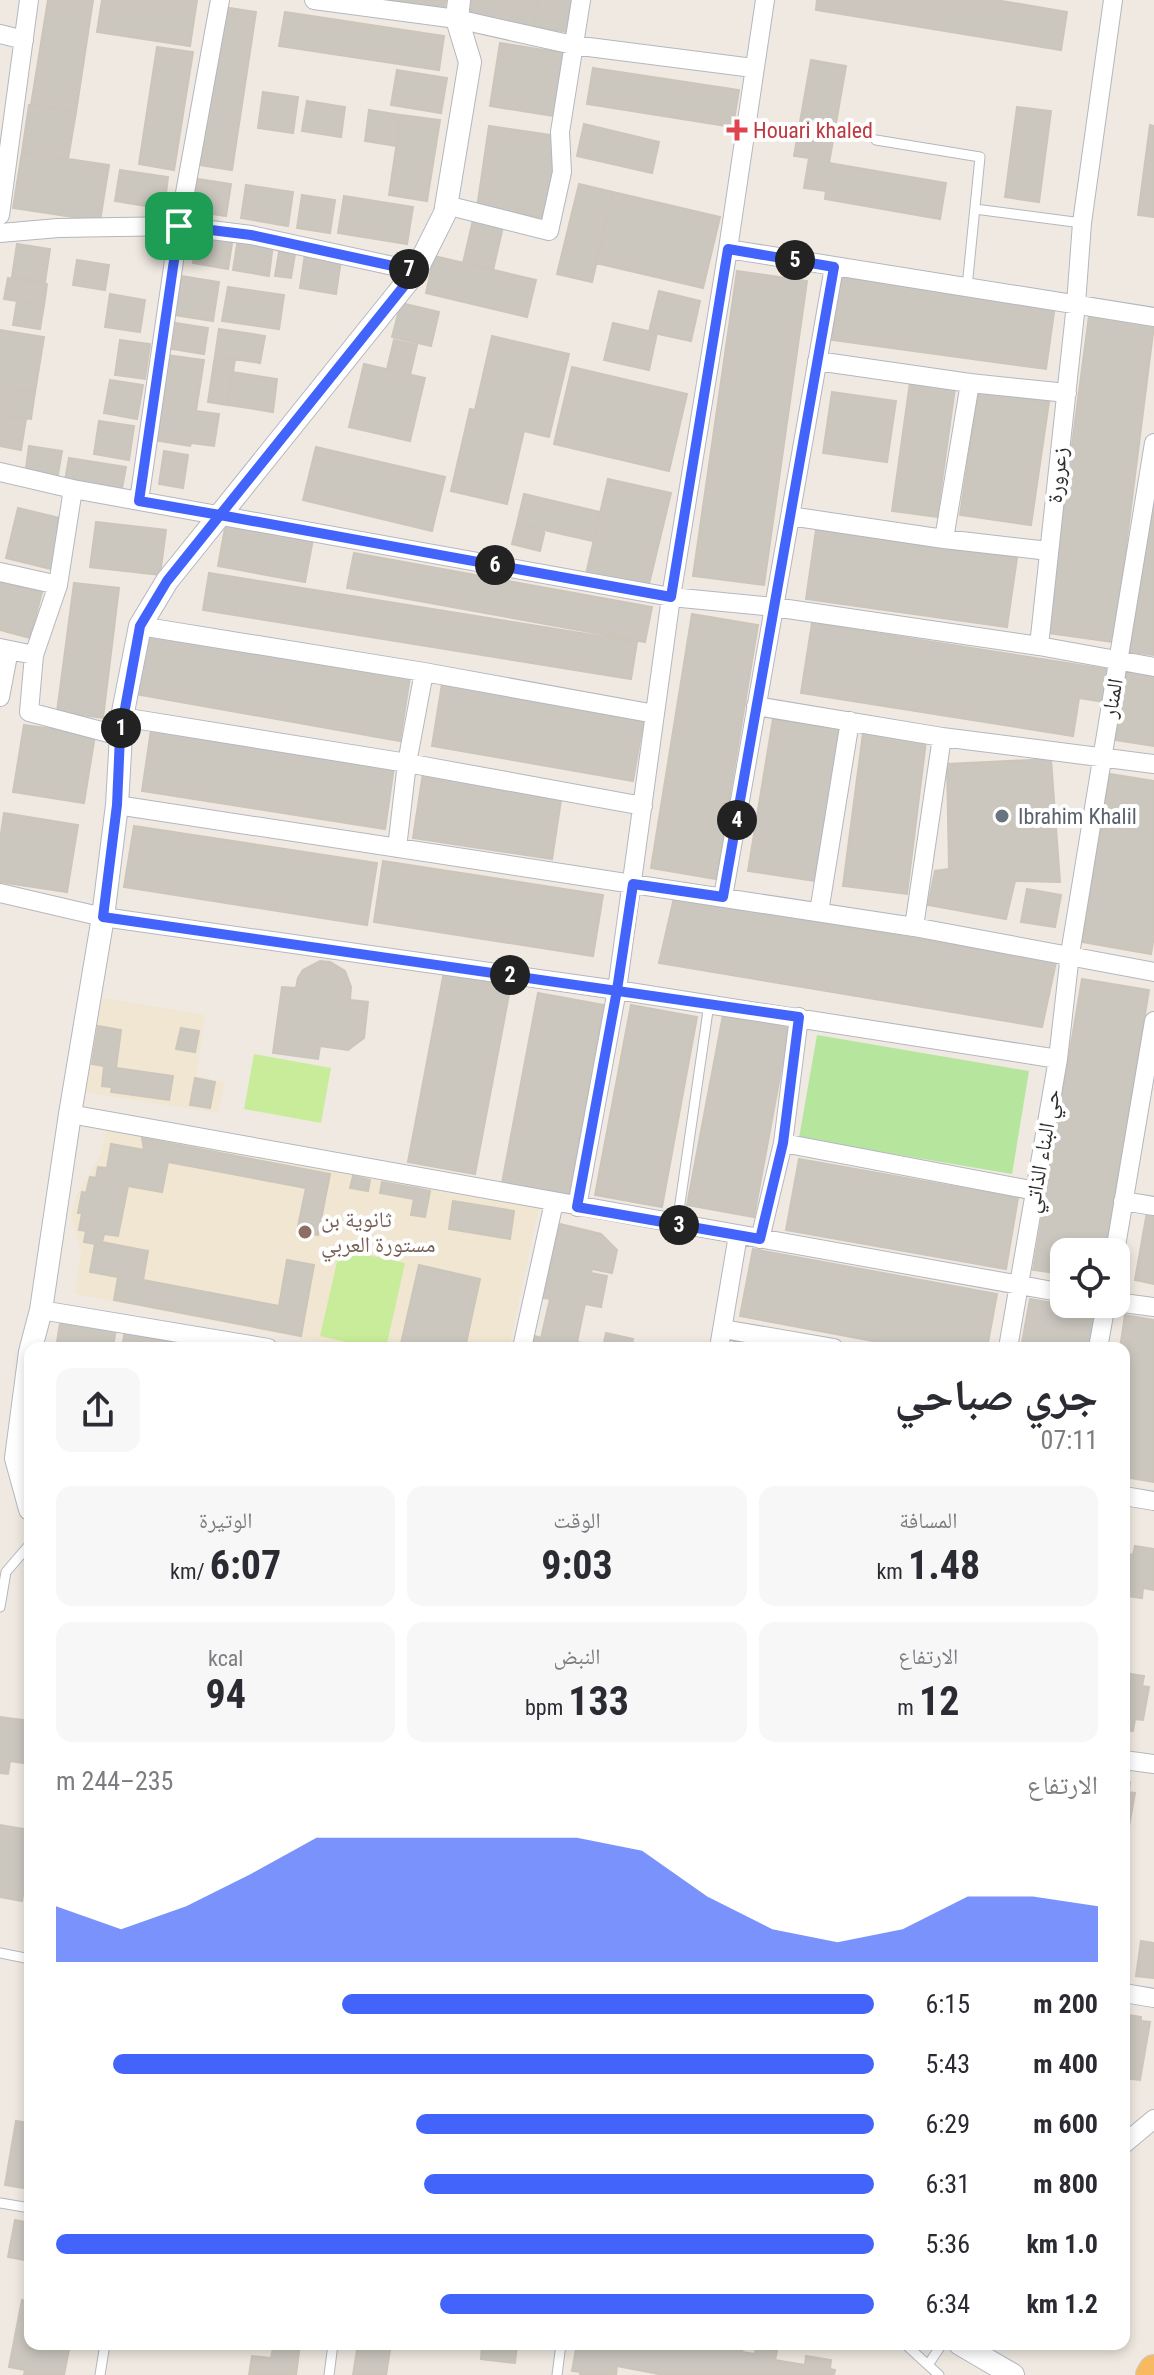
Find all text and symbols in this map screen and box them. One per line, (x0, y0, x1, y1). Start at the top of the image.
place label: Houari khaled (753, 118, 873, 143)
marker: Houari khaled (728, 121, 746, 139)
pin (145, 192, 213, 260)
icon: arrive (157, 204, 201, 248)
pin: 5 (775, 240, 815, 280)
text: 5 (789, 247, 801, 272)
pin: 7 (389, 249, 429, 289)
text: 7 (403, 256, 415, 281)
street label: زعرورة (1042, 446, 1072, 504)
pin: 6 (475, 545, 515, 585)
text: 6 (489, 552, 501, 577)
street label: المنار (1096, 676, 1128, 721)
pin: 1 (101, 708, 141, 748)
text: 1 (115, 715, 127, 740)
pin: 4 (717, 800, 757, 840)
place label: Ibrahim Khalil (1018, 804, 1137, 829)
text: 4 (731, 807, 743, 832)
marker: Ibrahim Khalil (993, 807, 1011, 825)
pin: 2 (490, 955, 530, 995)
text: 2 (504, 962, 516, 987)
street label: حي البناء الذاتي (1019, 1087, 1070, 1216)
pin: 3 (659, 1205, 699, 1245)
place label: ثانوية بن مستورة العربي (321, 1207, 435, 1261)
text: 3 (673, 1212, 685, 1237)
marker: ثانوية بن مستورة العربي (296, 1223, 314, 1241)
map controls (1050, 1238, 1130, 1318)
button: locate (1050, 1238, 1130, 1318)
button: share (56, 1368, 140, 1452)
text: جري صباحي (895, 1369, 1098, 1421)
text: 07:11 (1041, 1425, 1098, 1455)
text: الوتيرة (199, 1508, 252, 1533)
text: الوقت (553, 1508, 601, 1533)
text: المسافة (899, 1508, 958, 1533)
text: 6:07 (210, 1542, 281, 1589)
text: 9:03 (541, 1542, 613, 1589)
text: 1.48 (908, 1542, 980, 1589)
text: /km (170, 1559, 210, 1584)
text: km (876, 1559, 908, 1584)
text: النبض (554, 1644, 600, 1669)
text: الارتفاع (898, 1644, 958, 1669)
text: kcal (208, 1646, 243, 1671)
text: 94 (205, 1671, 246, 1718)
text: 133 (568, 1678, 629, 1725)
text: 12 (919, 1678, 959, 1725)
text: bpm (525, 1695, 568, 1720)
text: m (897, 1695, 919, 1720)
text: 235–244 m (56, 1766, 173, 1796)
text: الارتفاع (1027, 1770, 1098, 1800)
text: 6:15 (925, 1989, 970, 2019)
text: 200 m (1033, 1989, 1098, 2019)
text: 5:43 (925, 2049, 970, 2079)
text: 400 m (1033, 2049, 1098, 2079)
text: 6:29 (925, 2109, 970, 2139)
text: 600 m (1033, 2109, 1098, 2139)
text: 6:31 (925, 2169, 970, 2199)
text: 800 m (1033, 2169, 1098, 2199)
text: 5:36 (925, 2229, 970, 2259)
text: 1.0 km (1026, 2229, 1098, 2259)
text: 6:34 (925, 2289, 970, 2319)
text: 1.2 km (1026, 2289, 1098, 2319)

